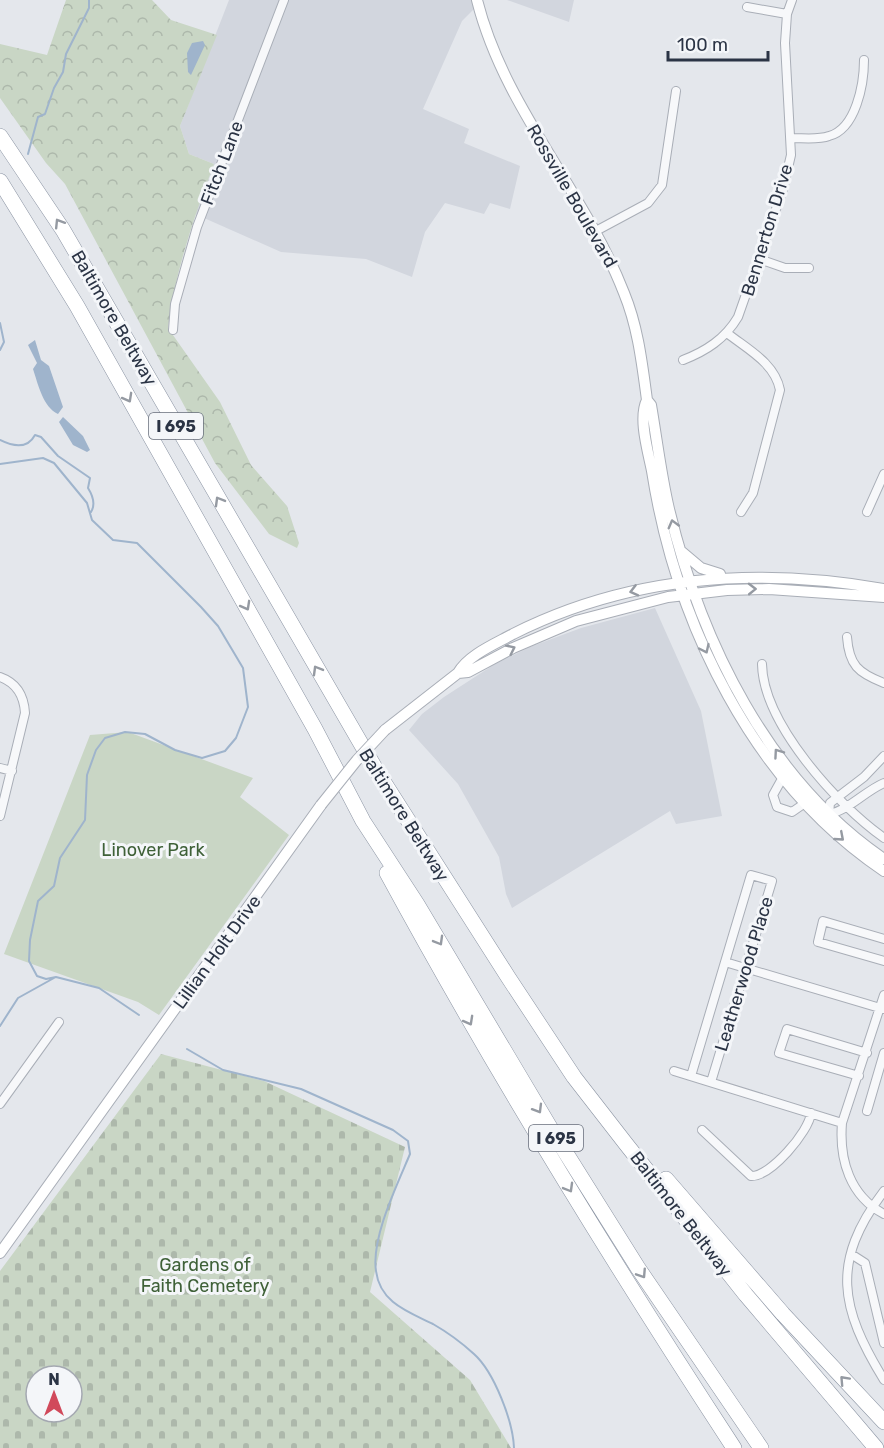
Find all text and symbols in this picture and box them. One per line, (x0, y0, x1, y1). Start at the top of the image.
scale bar (668, 24, 768, 62)
text: 100 m (677, 34, 728, 56)
street label: Fitch Lane (196, 118, 248, 208)
street label: Rossville Boulevard (522, 120, 622, 272)
street label: Bennerton Drive (736, 161, 798, 299)
one-way arrow (54, 219, 66, 229)
street label: Baltimore Beltway (66, 246, 162, 390)
one-way arrow (121, 392, 132, 402)
road number: I 695 (149, 413, 203, 439)
one-way arrow (215, 497, 227, 507)
one-way arrow (668, 519, 681, 529)
one-way arrow (748, 583, 757, 596)
one-way arrow (629, 584, 639, 597)
one-way arrow (239, 600, 250, 610)
one-way arrow (698, 642, 710, 653)
one-way arrow (504, 645, 515, 657)
one-way arrow (313, 666, 324, 676)
street label: Baltimore Beltway (354, 744, 454, 886)
one-way arrow (774, 748, 785, 759)
one-way arrow (833, 830, 844, 841)
park label: Linover Park (101, 839, 205, 861)
street label: Lillian Holt Drive (168, 891, 266, 1013)
street label: Leatherwood Place (710, 894, 778, 1054)
one-way arrow (432, 935, 443, 945)
one-way arrow (461, 1015, 473, 1025)
one-way arrow (531, 1103, 543, 1113)
road number: I 695 (529, 1125, 583, 1151)
street label: Baltimore Beltway (625, 1147, 737, 1281)
one-way arrow (562, 1182, 573, 1192)
park label: Gardens of Faith Cemetery (141, 1254, 269, 1297)
one-way arrow (635, 1267, 646, 1278)
north arrow (24, 1364, 84, 1424)
text: N (48, 1370, 60, 1389)
one-way arrow (840, 1376, 851, 1387)

